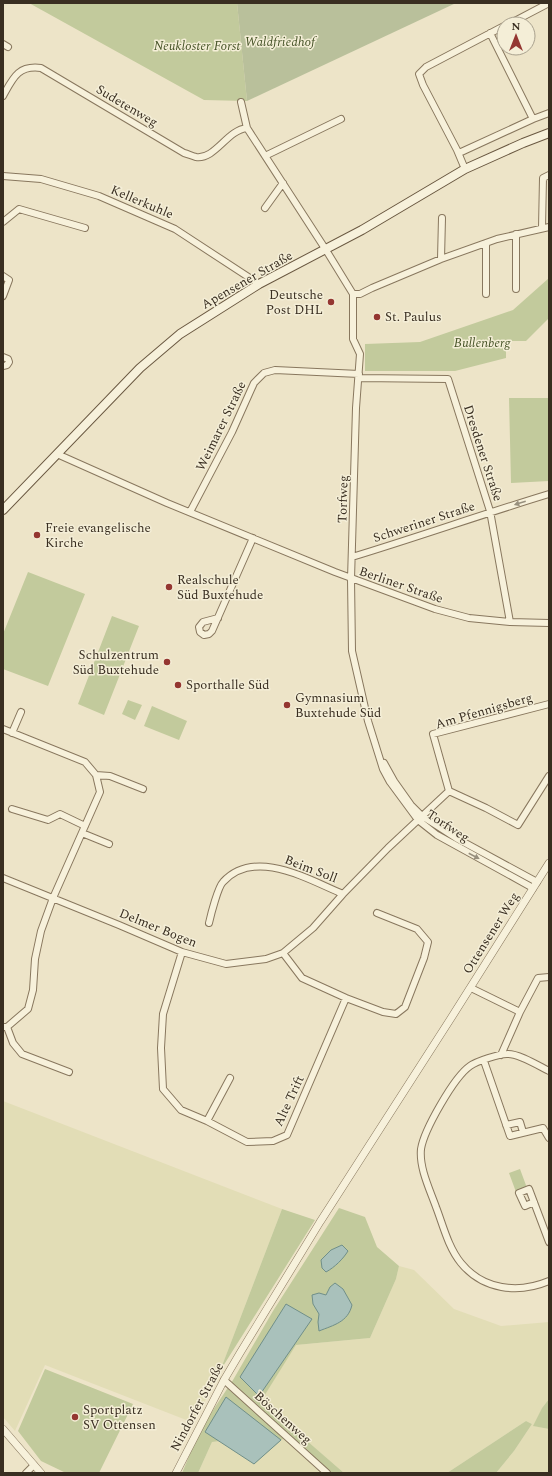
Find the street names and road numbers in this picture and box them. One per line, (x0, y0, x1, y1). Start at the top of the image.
street label: Sudetenweg (92, 80, 162, 132)
street label: Kellerkuhle (107, 180, 177, 224)
street label: Apensener Straße (198, 246, 296, 314)
street label: Weimarer Straße (191, 378, 251, 474)
street label: Dresdener Straße (458, 402, 508, 504)
street label: Torfweg (332, 475, 354, 523)
street label: Schweriner Straße (371, 496, 477, 548)
street label: Berliner Straße (356, 561, 446, 609)
street label: Am Pfennigsberg (433, 688, 535, 734)
street label: Torfweg (422, 805, 474, 847)
street label: Beim Soll (282, 850, 341, 888)
street label: Ottensener Weg (458, 888, 524, 978)
street label: Delmer Bogen (116, 903, 200, 953)
street label: Alte Trift (268, 1072, 310, 1130)
street label: Nindorfer Straße (165, 1359, 229, 1455)
street label: Böschenweg (250, 1386, 316, 1450)

